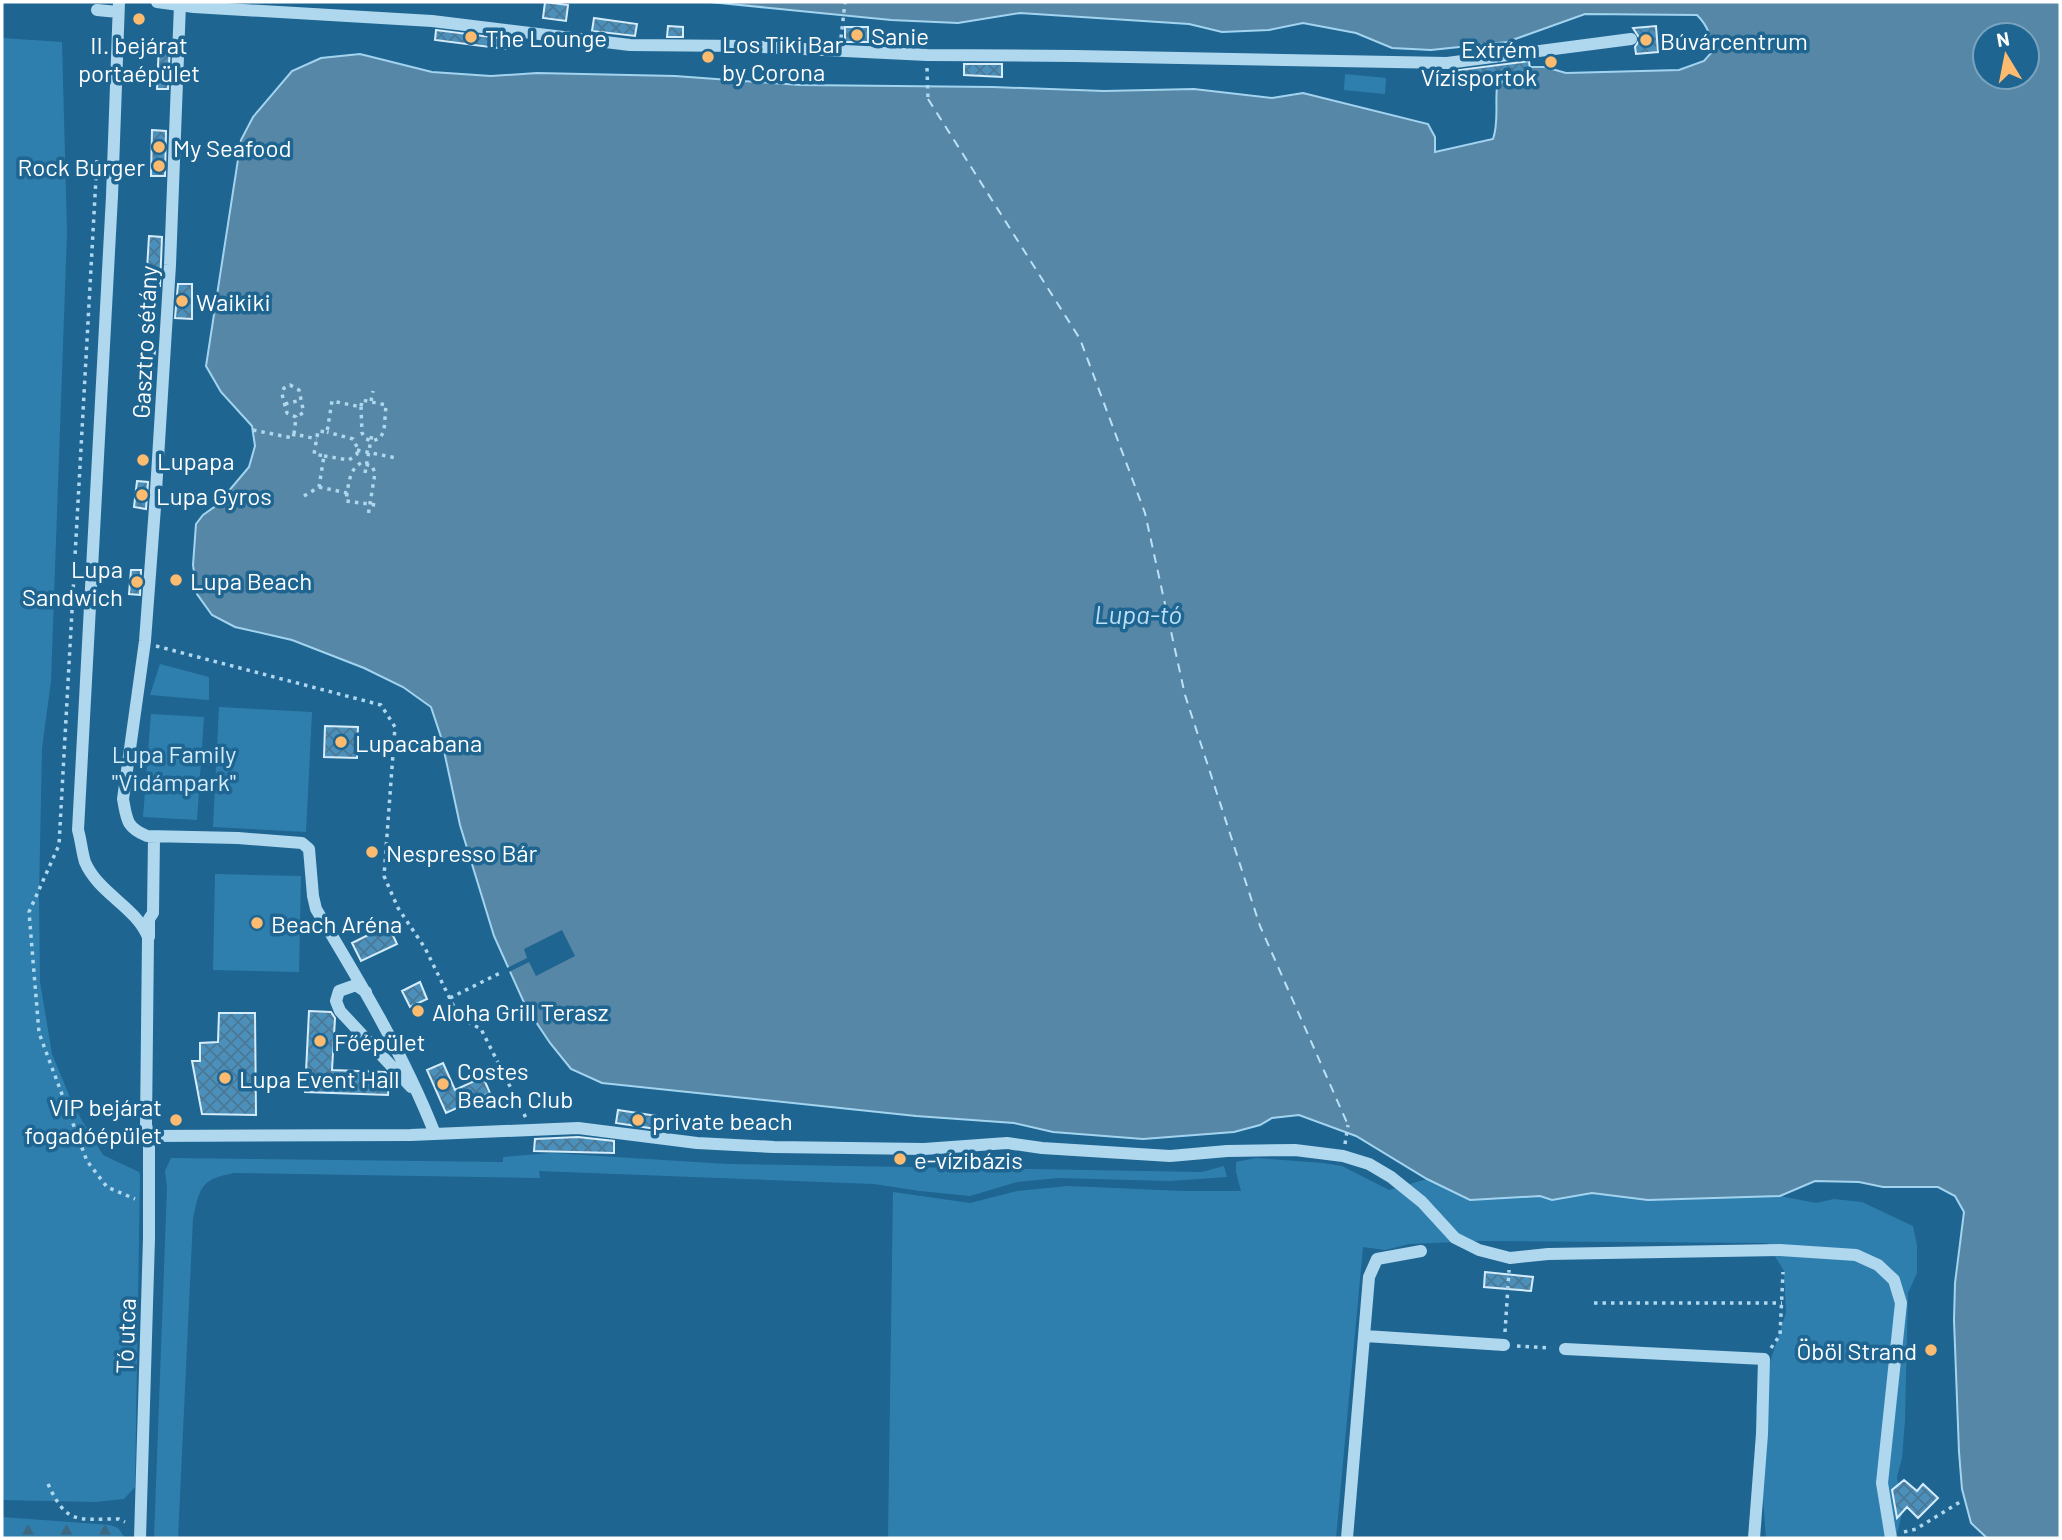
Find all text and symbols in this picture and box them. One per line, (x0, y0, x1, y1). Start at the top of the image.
marker: II. bejárat portaépület (131, 11, 147, 27)
place label: Sanie (871, 21, 929, 50)
north arrow (1971, 21, 2041, 91)
place label: The Lounge (485, 23, 607, 52)
place label: Búvárcentrum (1660, 26, 1808, 55)
text: N (1995, 26, 2011, 51)
marker: Sanie (849, 27, 865, 43)
marker: The Lounge (463, 29, 479, 45)
place label: Los Tiki Bar by Corona (722, 29, 844, 86)
place label: II. bejárat portaépület (78, 30, 200, 87)
marker: Búvárcentrum (1638, 32, 1654, 48)
place label: Extrém Vízisportok (1421, 34, 1537, 91)
marker: Los Tiki Bar by Corona (700, 49, 716, 65)
marker: Extrém Vízisportok (1543, 54, 1559, 70)
place label: My Seafood (173, 133, 292, 162)
marker: My Seafood (151, 139, 167, 155)
place label: Rock Burger (18, 152, 145, 181)
marker: Rock Burger (151, 158, 167, 174)
street label: Gasztro sétány (126, 265, 162, 419)
place label: Waikiki (196, 287, 271, 316)
marker: Waikiki (174, 293, 190, 309)
place label: Lupapa (157, 446, 235, 475)
marker: Lupapa (135, 452, 151, 468)
place label: Lupa Gyros (156, 481, 272, 510)
marker: Lupa Gyros (134, 487, 150, 503)
place label: Lupa Sandwich (22, 554, 123, 611)
place label: Lupa Beach (190, 566, 312, 595)
marker: Lupa Beach (168, 572, 184, 588)
marker: Lupa Sandwich (129, 574, 145, 590)
water label: Lupa-tó (1094, 598, 1182, 629)
place label: Lupacabana (355, 728, 482, 757)
marker: Lupacabana (333, 734, 349, 750)
park label: Lupa Family "Vidámpark" (112, 739, 236, 796)
place label: Nespresso Bár (386, 838, 538, 867)
marker: Nespresso Bár (364, 844, 380, 860)
place label: Beach Aréna (271, 909, 402, 938)
marker: Beach Aréna (249, 915, 265, 931)
place label: Aloha Grill Terasz (432, 997, 609, 1026)
marker: Aloha Grill Terasz (410, 1003, 426, 1019)
place label: Főépület (334, 1027, 425, 1056)
marker: Főépület (312, 1033, 328, 1049)
place label: Costes Beach Club (457, 1056, 573, 1113)
place label: Lupa Event Hall (239, 1064, 400, 1093)
marker: Lupa Event Hall (217, 1070, 233, 1086)
marker: Costes Beach Club (435, 1076, 451, 1092)
place label: VIP bejárat fogadóépület (25, 1092, 162, 1149)
place label: private beach (652, 1106, 793, 1135)
marker: VIP bejárat fogadóépület (168, 1112, 184, 1128)
marker: private beach (630, 1112, 646, 1128)
place label: e-vízibázis (914, 1145, 1023, 1174)
marker: e-vízibázis (892, 1151, 908, 1167)
street label: Tó utca (109, 1298, 141, 1374)
place label: Öböl Strand (1796, 1336, 1917, 1365)
marker: Öböl Strand (1923, 1342, 1939, 1358)

